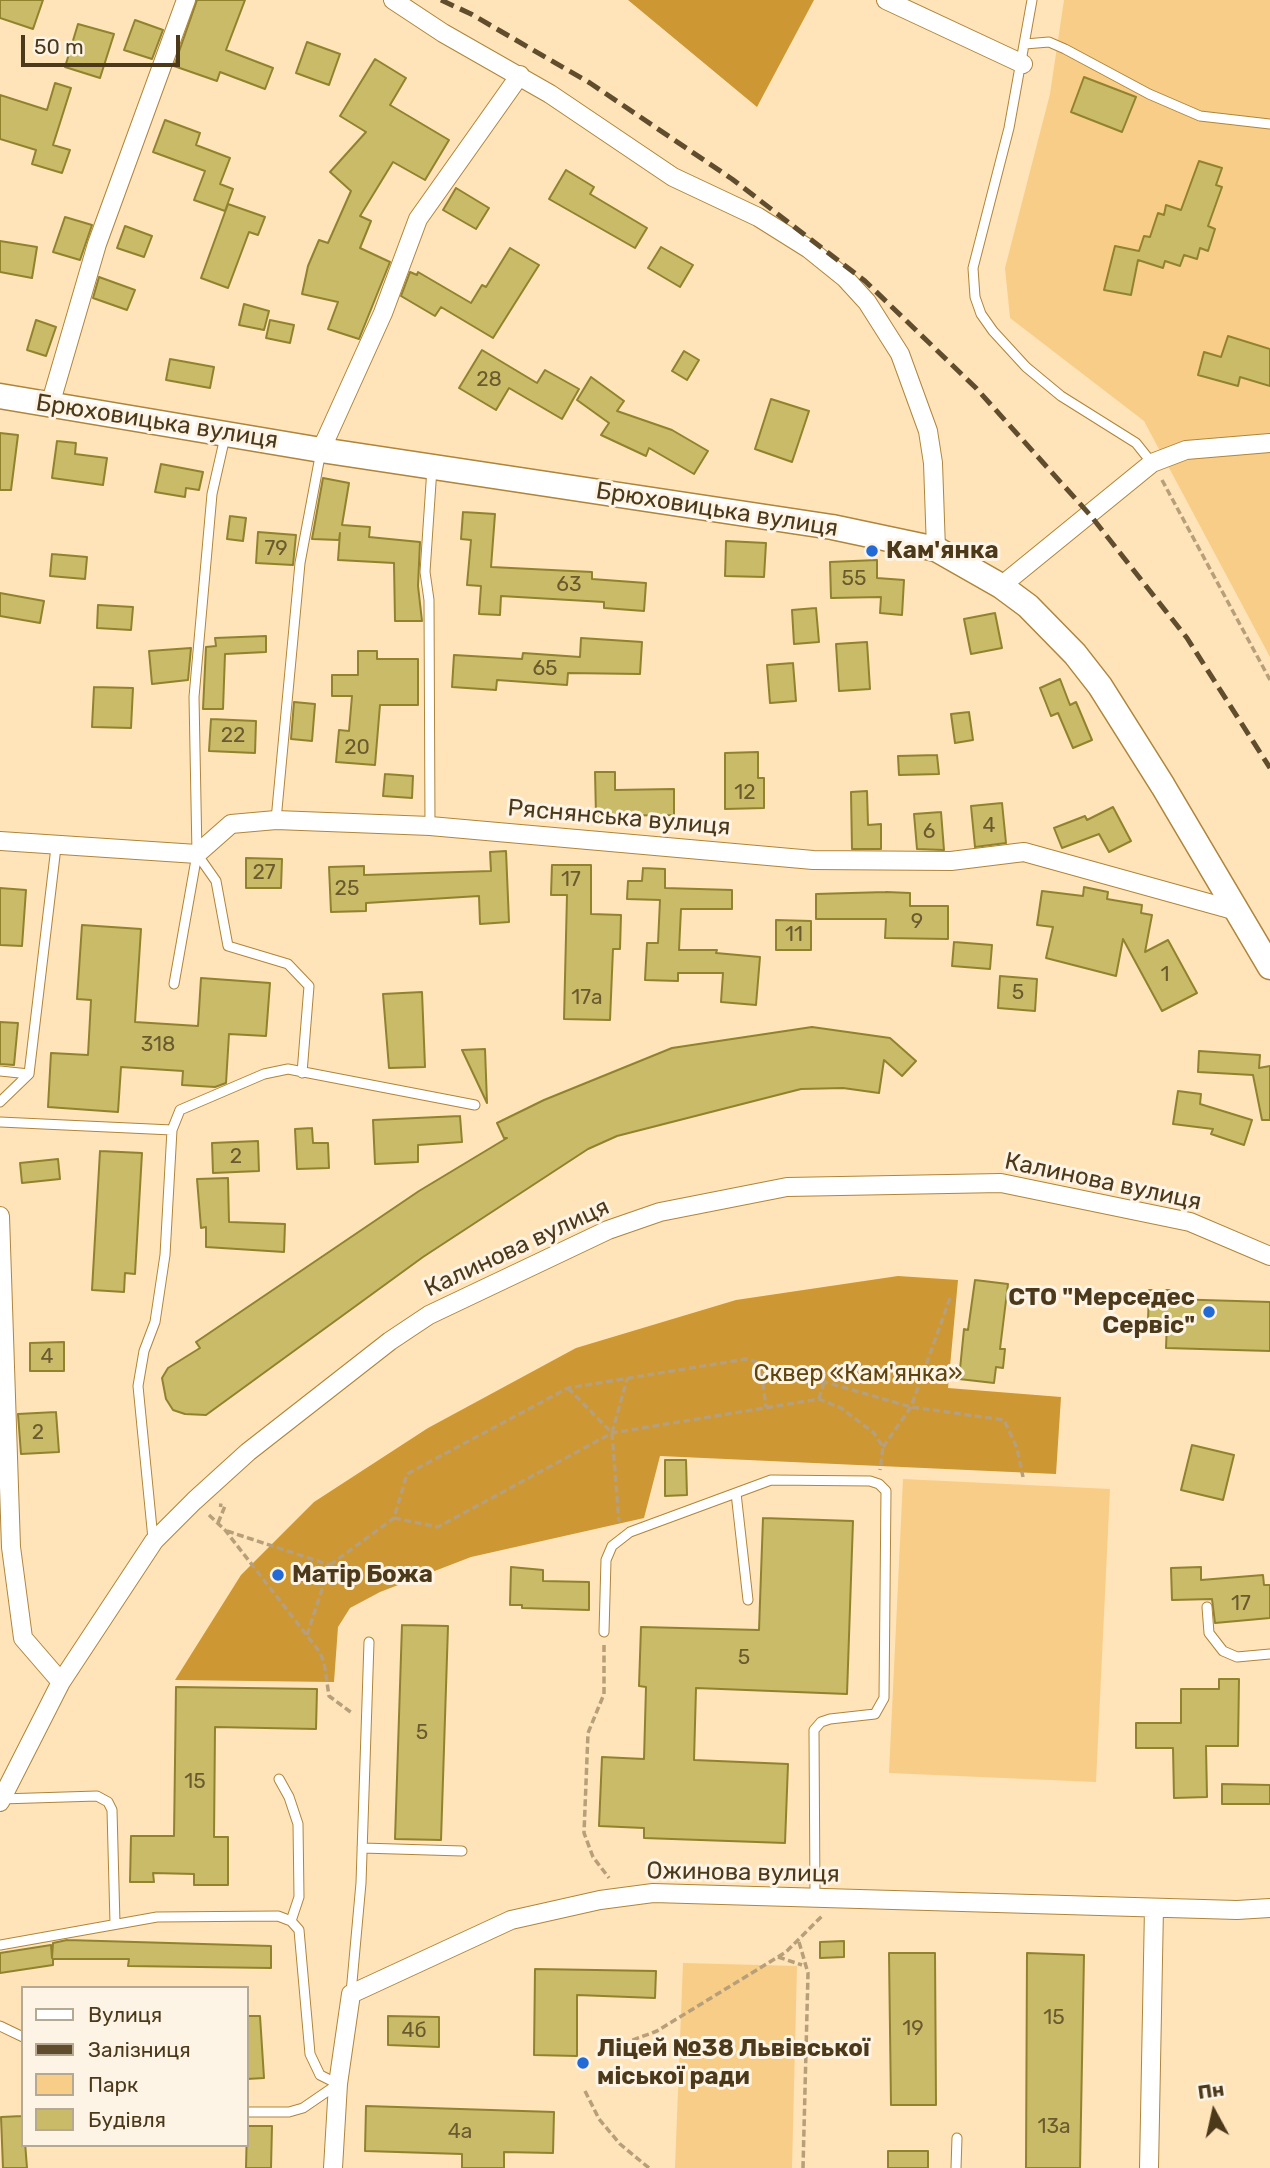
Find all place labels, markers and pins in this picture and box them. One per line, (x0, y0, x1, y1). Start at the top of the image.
place label: Кам'янка (886, 537, 999, 565)
marker: Кам'янка (864, 543, 880, 559)
place label: СТО "Мерседес Сервіс" (1008, 1284, 1195, 1340)
marker: СТО "Мерседес Сервіс" (1201, 1304, 1217, 1320)
place label: Матір Божа (292, 1561, 433, 1589)
marker: Матір Божа (270, 1567, 286, 1583)
place label: Ліцей №38 Львівської міської ради (597, 2035, 870, 2091)
marker: Ліцей №38 Львівської міської ради (575, 2055, 591, 2071)

